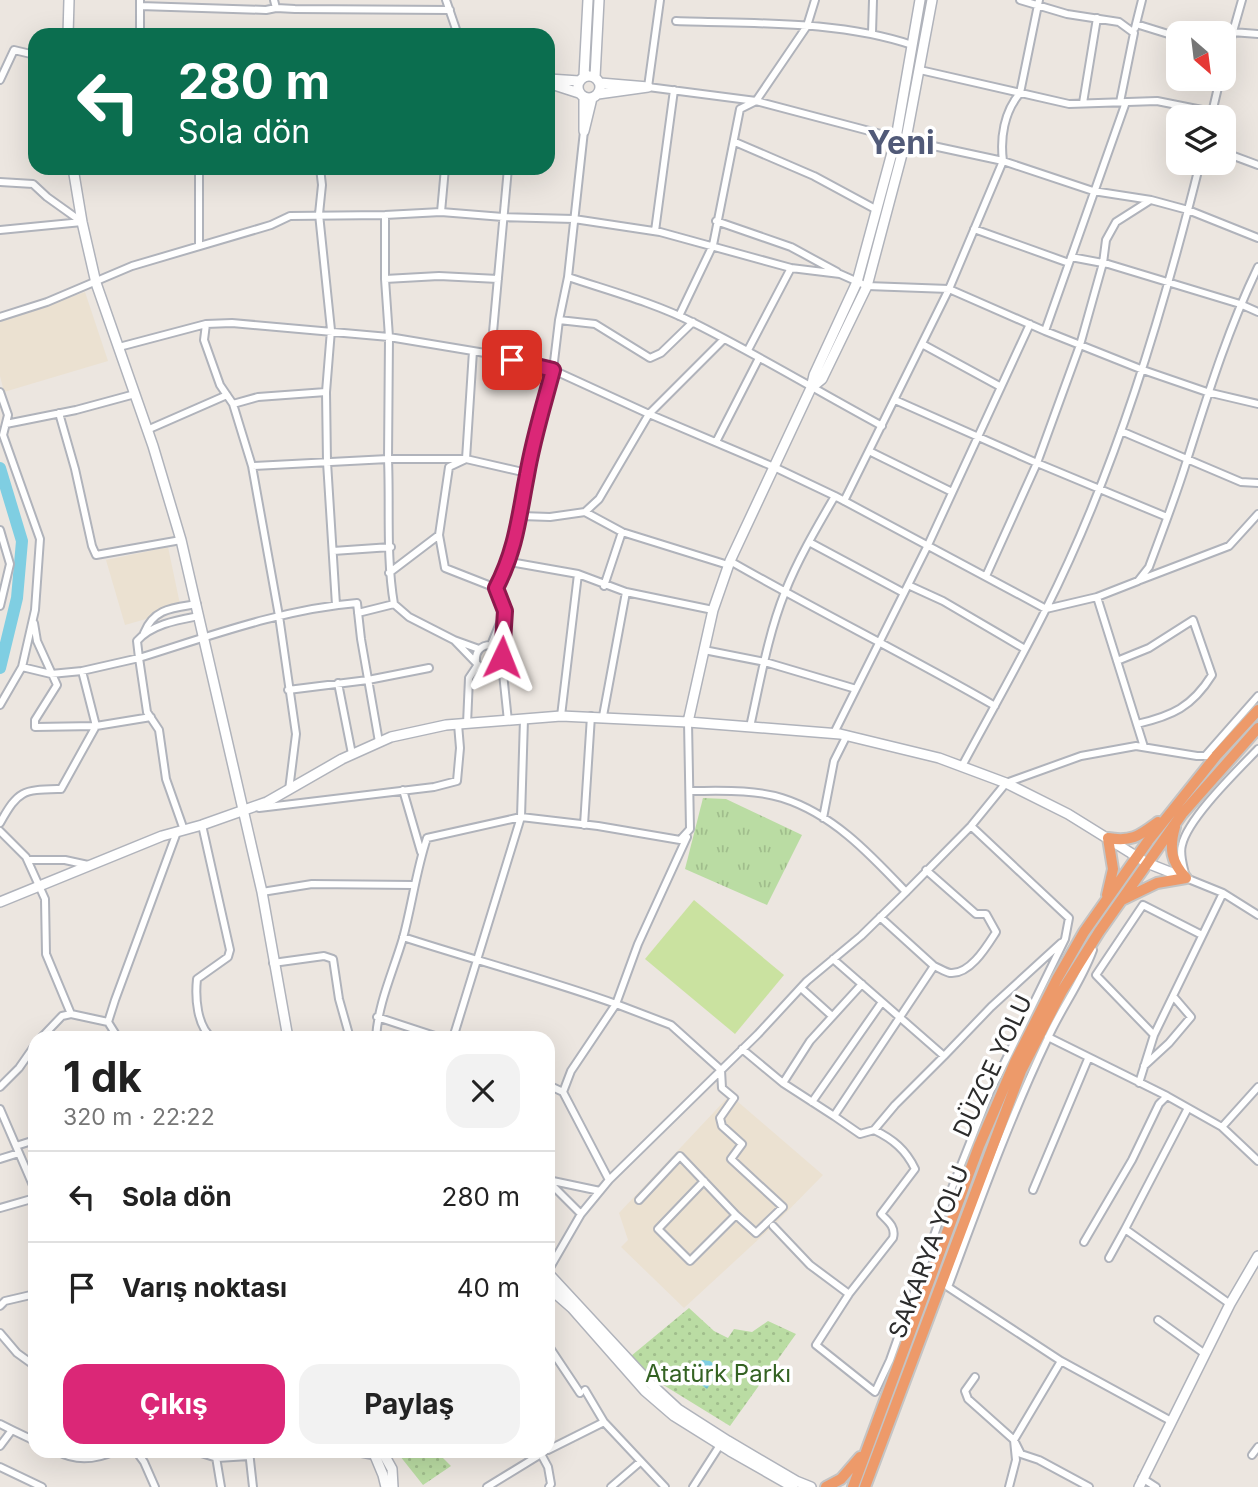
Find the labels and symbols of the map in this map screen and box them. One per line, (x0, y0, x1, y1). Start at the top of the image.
north arrow (1166, 21, 1236, 91)
district label: Yeni (867, 123, 935, 162)
pin (482, 330, 542, 390)
position arrow (465, 620, 539, 694)
street label: DÜZCE YOLU (947, 990, 1038, 1141)
street label: SAKARYA YOLU (882, 1161, 975, 1342)
park label: Atatürk Parkı (645, 1359, 791, 1388)

